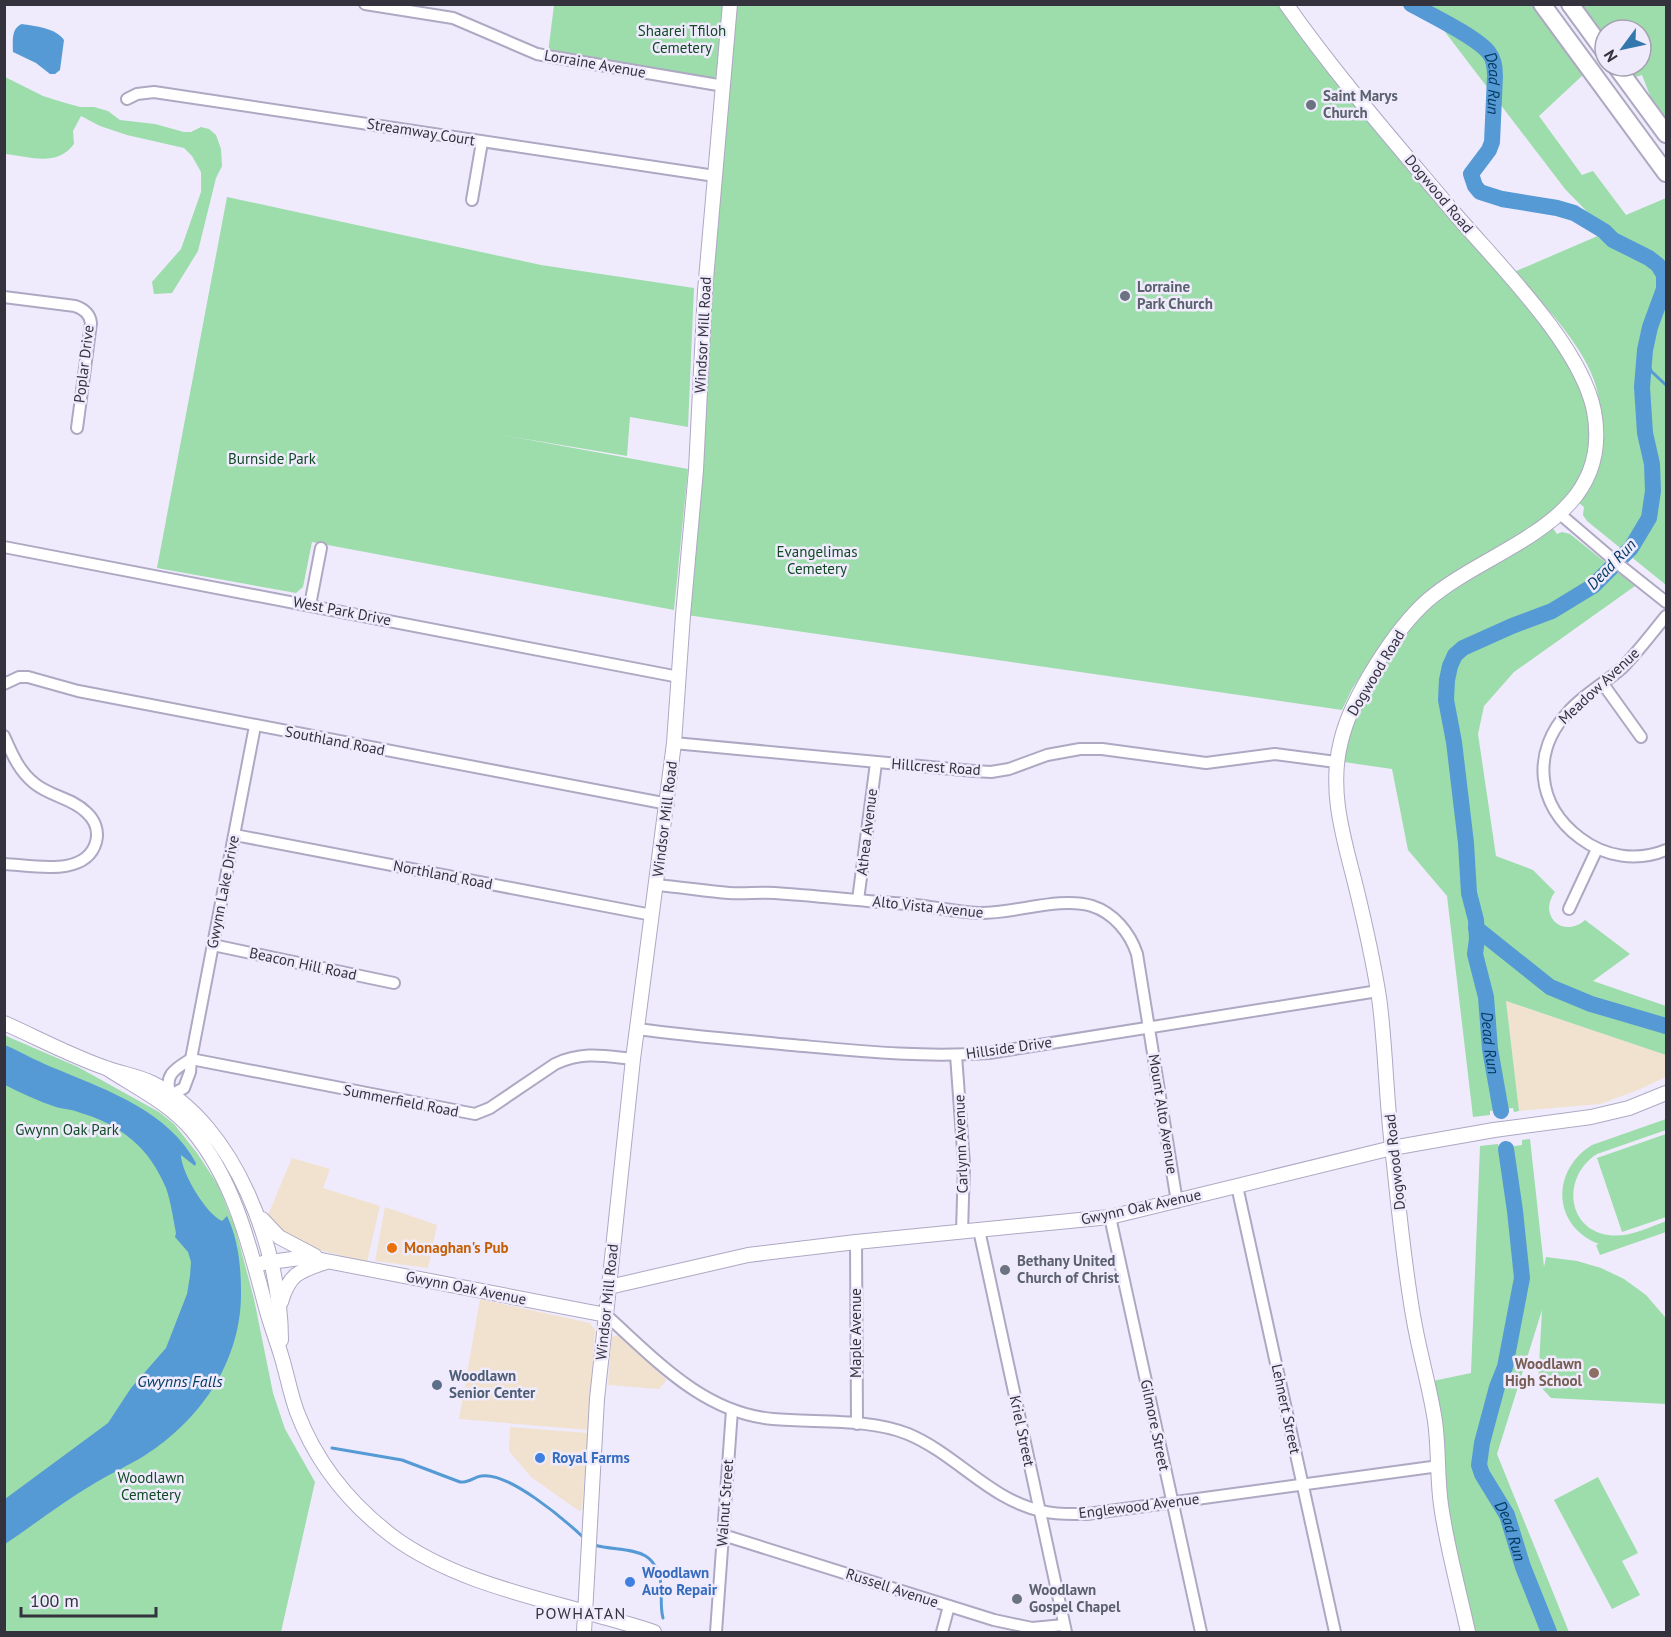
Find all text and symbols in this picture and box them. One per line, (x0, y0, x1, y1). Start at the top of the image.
north arrow (1593, 18, 1653, 78)
park label: Shaarei Tfiloh Cemetery (638, 21, 726, 57)
street label: Lorraine Avenue (543, 45, 647, 82)
text: N (1599, 46, 1622, 66)
water label: Dead Run (1481, 48, 1505, 115)
place label: Saint Marys Church (1323, 86, 1398, 122)
marker: Saint Marys Church (1304, 98, 1318, 112)
street label: Streamway Court (366, 114, 476, 149)
street label: Dogwood Road (1401, 151, 1478, 237)
street label: Windsor Mill Road (690, 276, 715, 394)
place label: Lorraine Park Church (1137, 277, 1213, 313)
marker: Lorraine Park Church (1118, 289, 1132, 303)
street label: Poplar Drive (69, 324, 98, 404)
park label: Burnside Park (228, 449, 317, 468)
water label: Dead Run (1582, 534, 1640, 594)
park label: Evangelimas Cemetery (777, 542, 857, 578)
street label: West Park Drive (291, 592, 393, 629)
street label: Dogwood Road (1343, 626, 1409, 719)
street label: Meadow Avenue (1554, 643, 1643, 728)
street label: Southland Road (284, 722, 387, 759)
street label: Hillcrest Road (891, 754, 981, 779)
street label: Windsor Mill Road (648, 760, 681, 878)
street label: Athea Avenue (852, 787, 881, 876)
street label: Gwynn Lake Drive (202, 834, 243, 950)
street label: Northland Road (392, 856, 494, 893)
street label: Alto Vista Avenue (872, 891, 984, 922)
street label: Beacon Hill Road (248, 943, 358, 984)
water label: Dead Run (1477, 1011, 1504, 1076)
street label: Hillside Drive (965, 1032, 1053, 1063)
street label: Mount Alto Avenue (1145, 1053, 1182, 1175)
street label: Summerfield Road (342, 1080, 460, 1121)
street label: Carlynn Avenue (949, 1094, 972, 1194)
street label: Dogwood Road (1380, 1113, 1409, 1211)
park label: Gwynn Oak Park (15, 1120, 120, 1139)
street label: Gwynn Oak Avenue (1079, 1184, 1203, 1229)
place label: Monaghan's Pub (404, 1238, 509, 1257)
marker: Monaghan's Pub (385, 1241, 399, 1255)
street label: Windsor Mill Road (591, 1243, 622, 1361)
place label: Bethany United Church of Christ (1017, 1251, 1120, 1287)
marker: Bethany United Church of Christ (998, 1263, 1012, 1277)
street label: Gwynn Oak Avenue (404, 1266, 528, 1309)
street label: Maple Avenue (846, 1288, 865, 1378)
place label: Woodlawn High School (1505, 1354, 1583, 1390)
street label: Lehnert Street (1268, 1362, 1305, 1456)
place label: Woodlawn Senior Center (449, 1366, 536, 1402)
marker: Woodlawn High School (1587, 1366, 1601, 1380)
water label: Gwynns Falls (137, 1371, 223, 1391)
marker: Woodlawn Senior Center (430, 1378, 444, 1392)
street label: Gilmore Street (1137, 1378, 1174, 1472)
street label: Kriel Street (1006, 1394, 1039, 1468)
place label: Royal Farms (552, 1448, 630, 1467)
marker: Royal Farms (533, 1451, 547, 1465)
street label: Walnut Street (712, 1459, 737, 1547)
park label: Woodlawn Cemetery (118, 1468, 185, 1504)
street label: Englewood Avenue (1077, 1489, 1200, 1522)
water label: Dead Run (1490, 1497, 1531, 1563)
place label: Woodlawn Auto Repair (642, 1563, 718, 1599)
street label: Russell Avenue (843, 1564, 941, 1611)
marker: Woodlawn Auto Repair (623, 1575, 637, 1589)
scale bar (21, 1580, 156, 1618)
place label: Woodlawn Gospel Chapel (1029, 1580, 1121, 1616)
text: 100 m (30, 1589, 79, 1612)
marker: Woodlawn Gospel Chapel (1010, 1592, 1024, 1606)
district label: POWHATAN (535, 1603, 627, 1623)

